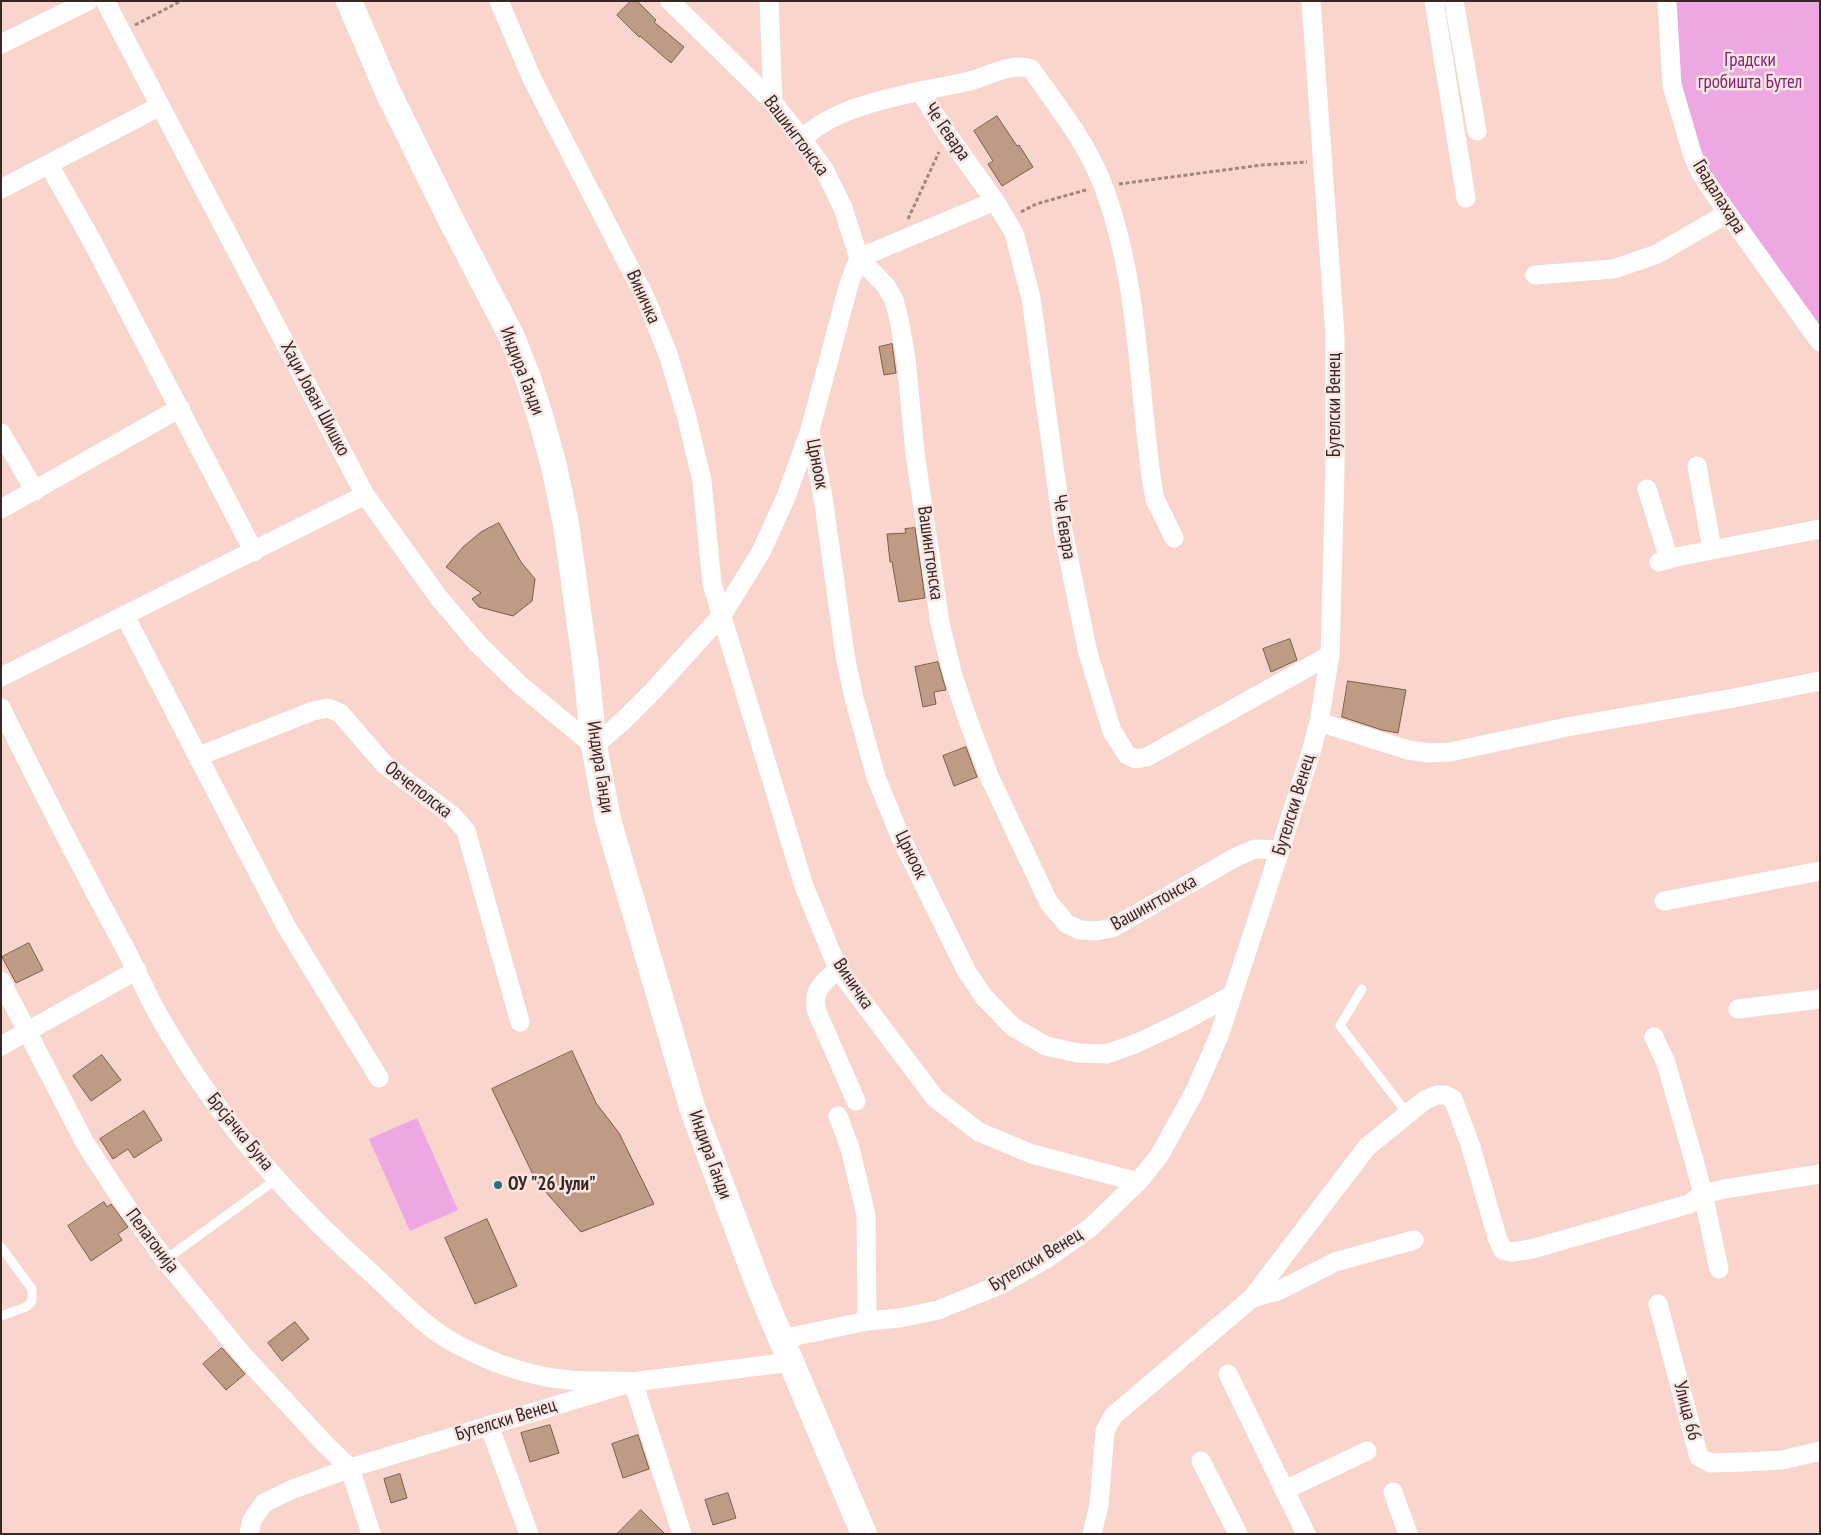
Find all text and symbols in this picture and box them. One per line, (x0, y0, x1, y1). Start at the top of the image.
park label: Градски гробишта Бутел (1698, 50, 1802, 94)
street label: Вашингтонска (758, 91, 834, 181)
street label: Че Гевара (919, 99, 975, 165)
street label: Гвадалахара (1687, 156, 1751, 238)
street label: Виничка (621, 267, 665, 327)
street label: Индира Ганди (495, 324, 549, 418)
street label: Хаџи Јован Шишко (275, 338, 355, 460)
street label: Бутелски Венец (1324, 353, 1346, 457)
street label: Црноок (801, 437, 833, 491)
street label: Че Гевара (1048, 493, 1080, 561)
street label: Вашингтонска (912, 505, 948, 601)
street label: Индира Ганди (581, 719, 619, 815)
street label: Бутелски Венец (1268, 752, 1320, 858)
street label: Овчеполска (380, 757, 456, 823)
street label: Црноок (890, 827, 932, 883)
street label: Вашингтонска (1107, 870, 1201, 936)
street label: Виничка (828, 954, 878, 1014)
street label: Брсјачка Буна (202, 1089, 278, 1175)
street label: Индира Ганди (683, 1108, 737, 1202)
place label: ОУ "26 Јули" (508, 1174, 596, 1196)
marker: ОУ "26 Јули" (492, 1179, 504, 1191)
street label: Пелагонија (120, 1204, 184, 1278)
street label: Бутелски Венец (985, 1223, 1087, 1297)
street label: Улица 66 (1668, 1379, 1706, 1443)
street label: Бутелски Венец (453, 1394, 559, 1446)

